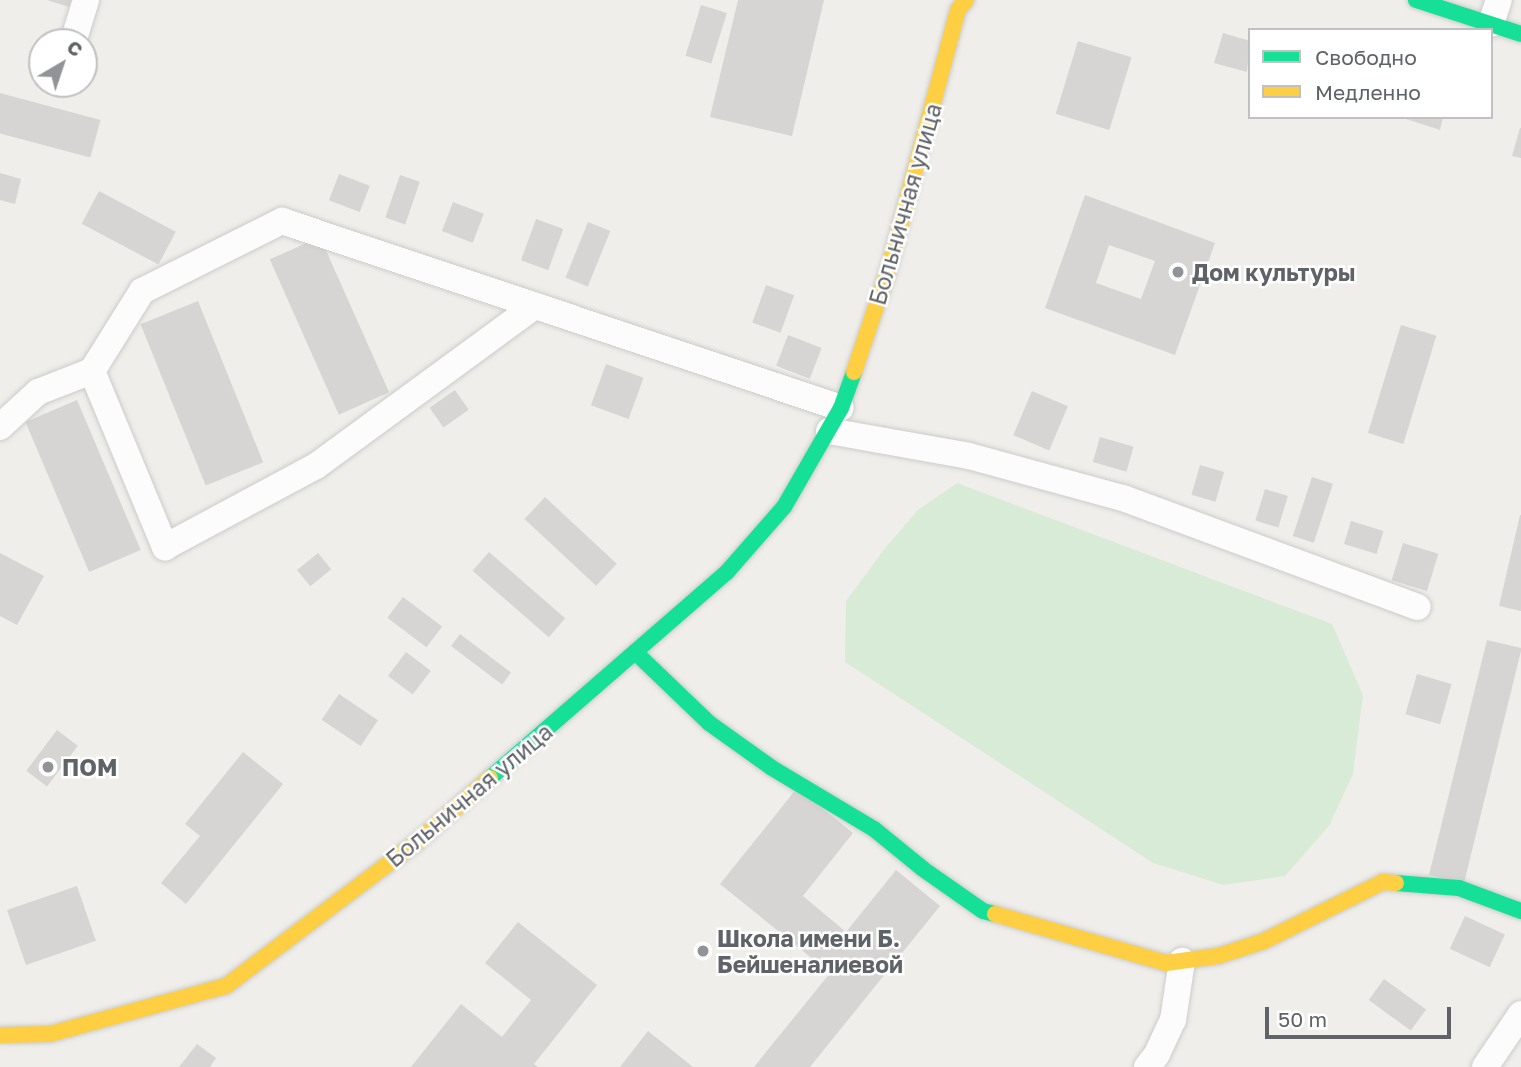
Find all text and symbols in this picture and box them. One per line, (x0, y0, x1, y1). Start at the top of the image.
north arrow (28, 28, 98, 98)
legend (1248, 28, 1493, 119)
text: С (63, 35, 88, 61)
text: Свободно (1315, 44, 1417, 70)
text: Медленно (1315, 79, 1421, 105)
street label: Больничная улица (863, 100, 947, 308)
place label: Дом культуры (1192, 258, 1355, 286)
marker: Дом культуры (1170, 264, 1186, 280)
street label: Больничная улица (380, 717, 558, 873)
place label: ПОМ (62, 753, 117, 781)
marker: ПОМ (40, 759, 56, 775)
place label: Школа имени Б. Бейшеналиевой (717, 924, 903, 978)
marker: Школа имени Б. Бейшеналиевой (695, 943, 711, 959)
scale bar (1269, 993, 1454, 1038)
text: 50 m (1278, 1006, 1327, 1032)

